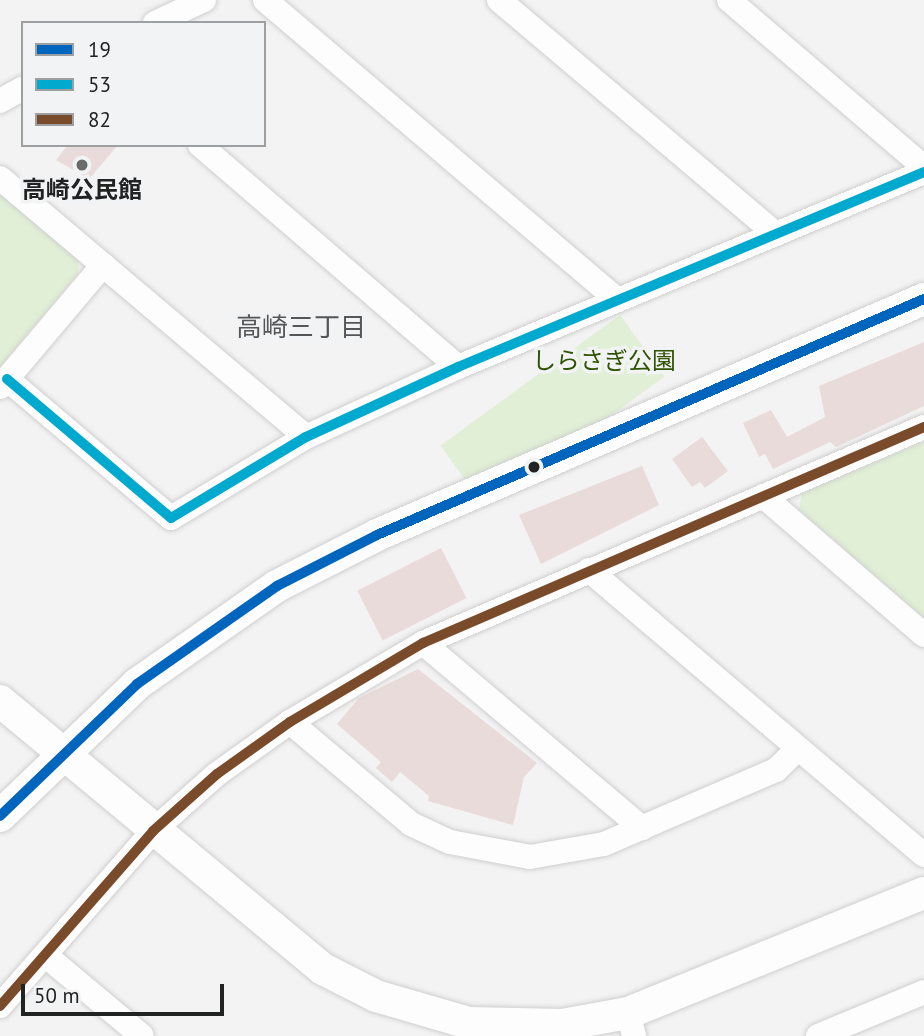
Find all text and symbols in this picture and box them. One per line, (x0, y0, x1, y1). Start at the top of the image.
legend (21, 21, 266, 147)
text: 19 (88, 36, 111, 63)
text: 53 (88, 71, 111, 98)
text: 82 (88, 106, 111, 133)
marker: 高崎公民館 (74, 157, 90, 173)
place label: 高崎公民館 (22, 176, 142, 204)
district label: 高崎三丁目 (236, 311, 366, 343)
park label: しらさぎ公園 (532, 347, 676, 375)
unlabelled marker (527, 460, 541, 474)
scale bar (24, 970, 228, 1014)
text: 50 m (34, 982, 80, 1009)

